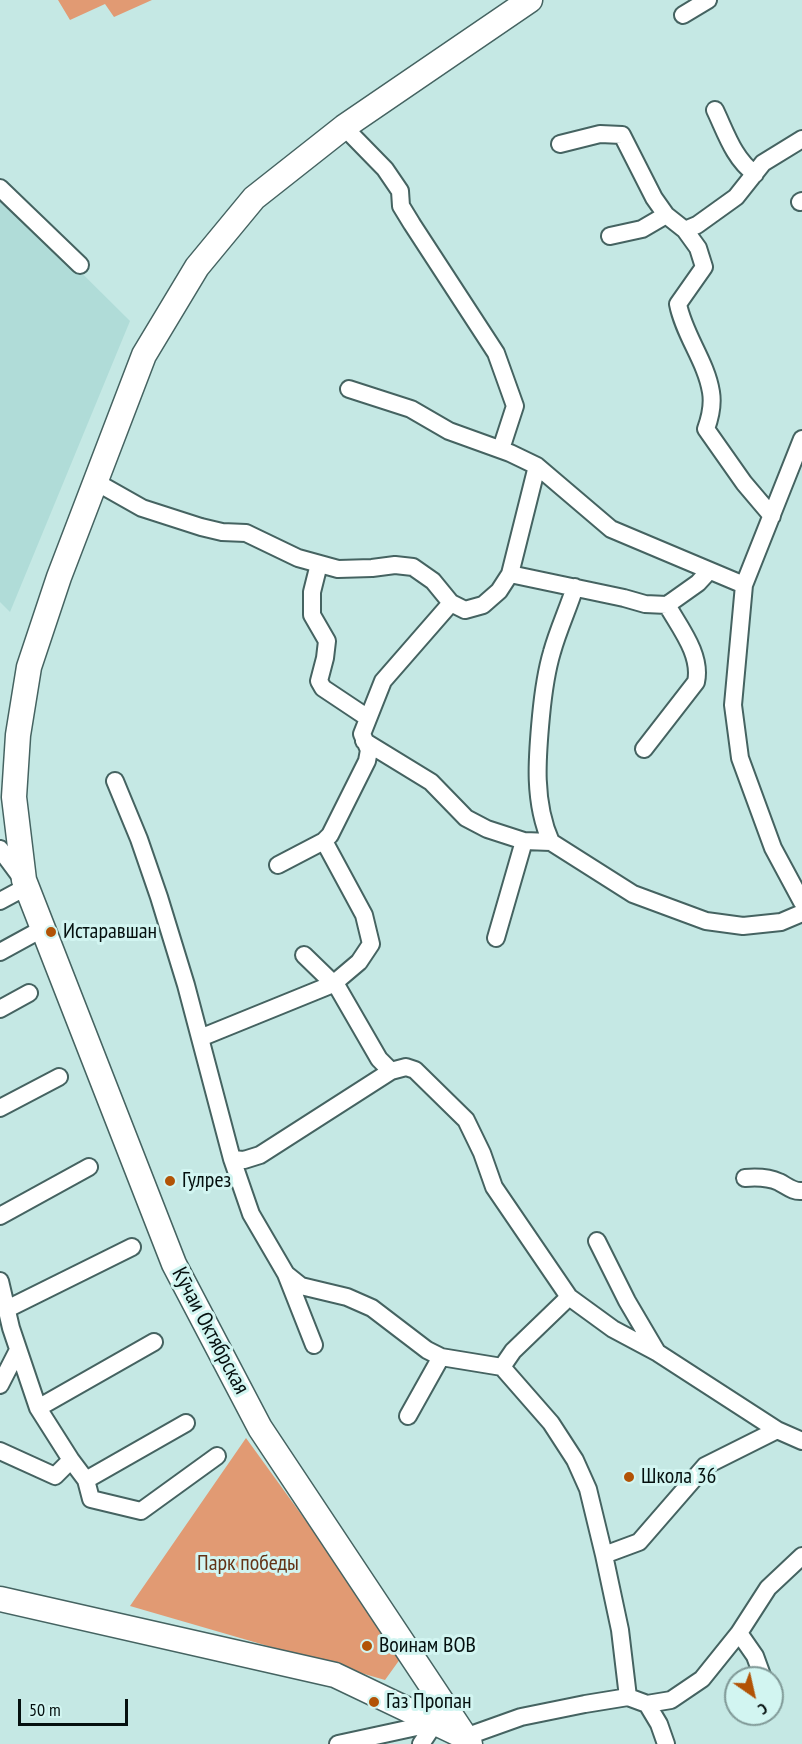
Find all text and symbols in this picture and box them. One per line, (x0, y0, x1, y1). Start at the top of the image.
place label: Истаравшан (63, 919, 157, 945)
marker: Истаравшан (44, 925, 58, 939)
place label: Гулрез (182, 1168, 231, 1194)
marker: Гулрез (163, 1174, 177, 1188)
street label: Кӯчаи Октябрская (166, 1263, 254, 1399)
place label: Школа 36 (641, 1464, 716, 1490)
marker: Школа 36 (622, 1470, 636, 1484)
park label: Парк победы (197, 1551, 299, 1577)
place label: Воинам ВОВ (379, 1633, 476, 1659)
marker: Воинам ВОВ (360, 1639, 374, 1653)
north arrow (724, 1666, 784, 1726)
scale bar (21, 1687, 130, 1725)
place label: Газ Пропан (386, 1689, 472, 1715)
marker: Газ Пропан (367, 1695, 381, 1709)
text: 50 m (29, 1698, 61, 1721)
text: С (754, 1699, 772, 1720)

